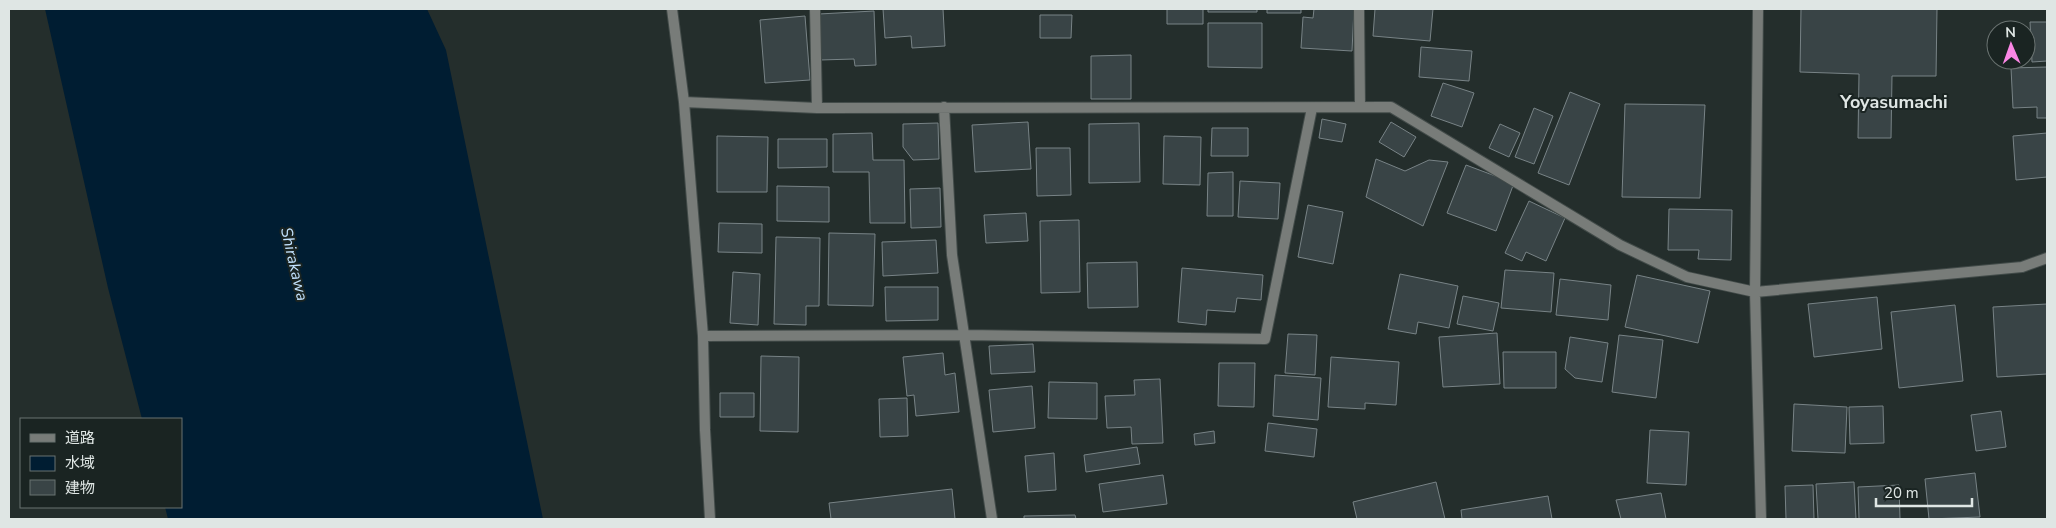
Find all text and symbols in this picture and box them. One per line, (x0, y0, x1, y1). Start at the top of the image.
north arrow (1986, 20, 2036, 70)
text: N (2005, 23, 2016, 42)
district label: Yoyasumachi (1839, 90, 1948, 114)
water label: Shirakawa (275, 225, 313, 303)
legend (20, 418, 182, 508)
text: 道路 (65, 428, 95, 448)
text: 水域 (65, 453, 95, 473)
scale bar (1876, 476, 1972, 508)
text: 建物 (65, 478, 95, 498)
text: 20 m (1884, 483, 1919, 503)

